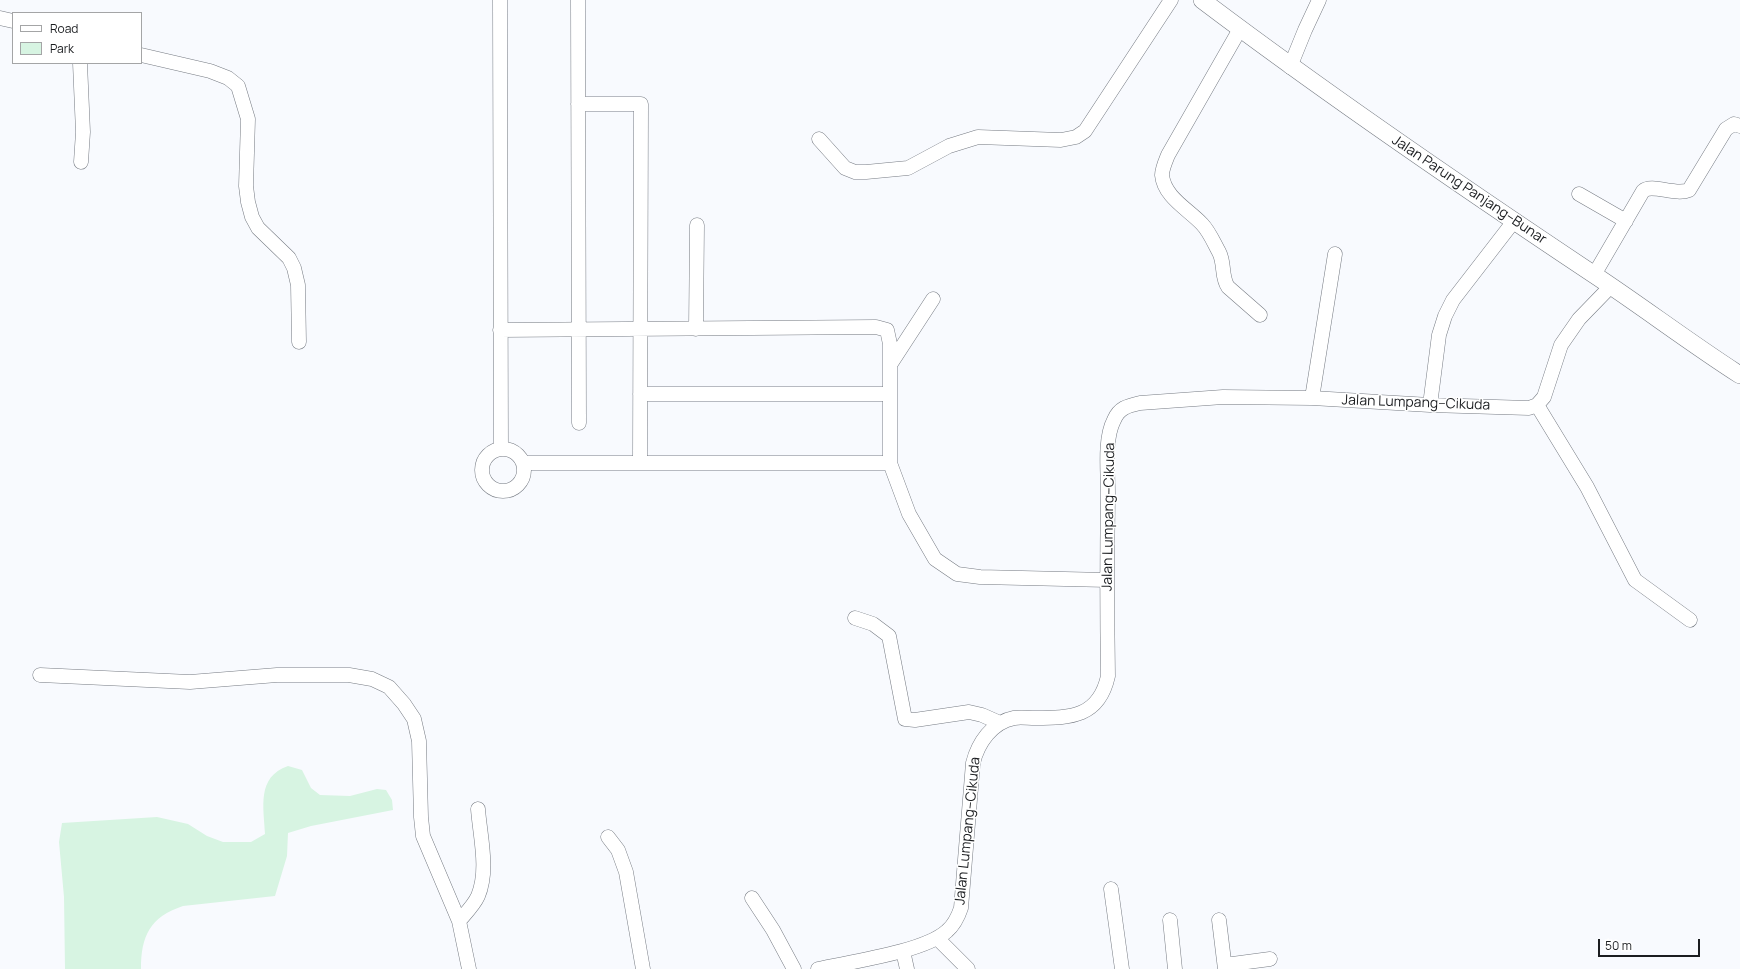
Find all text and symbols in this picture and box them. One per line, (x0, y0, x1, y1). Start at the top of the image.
legend (12, 12, 142, 64)
text: Road (50, 20, 78, 37)
text: Park (50, 40, 74, 57)
street label: Jalan Parung Panjang–Bunar (1389, 132, 1549, 248)
street label: Jalan Lumpang–Cikuda (1341, 392, 1491, 414)
street label: Jalan Lumpang–Cikuda (1099, 443, 1119, 591)
street label: Jalan Lumpang–Cikuda (952, 756, 984, 906)
scale bar (1600, 931, 1702, 957)
text: 50 m (1605, 937, 1632, 954)

